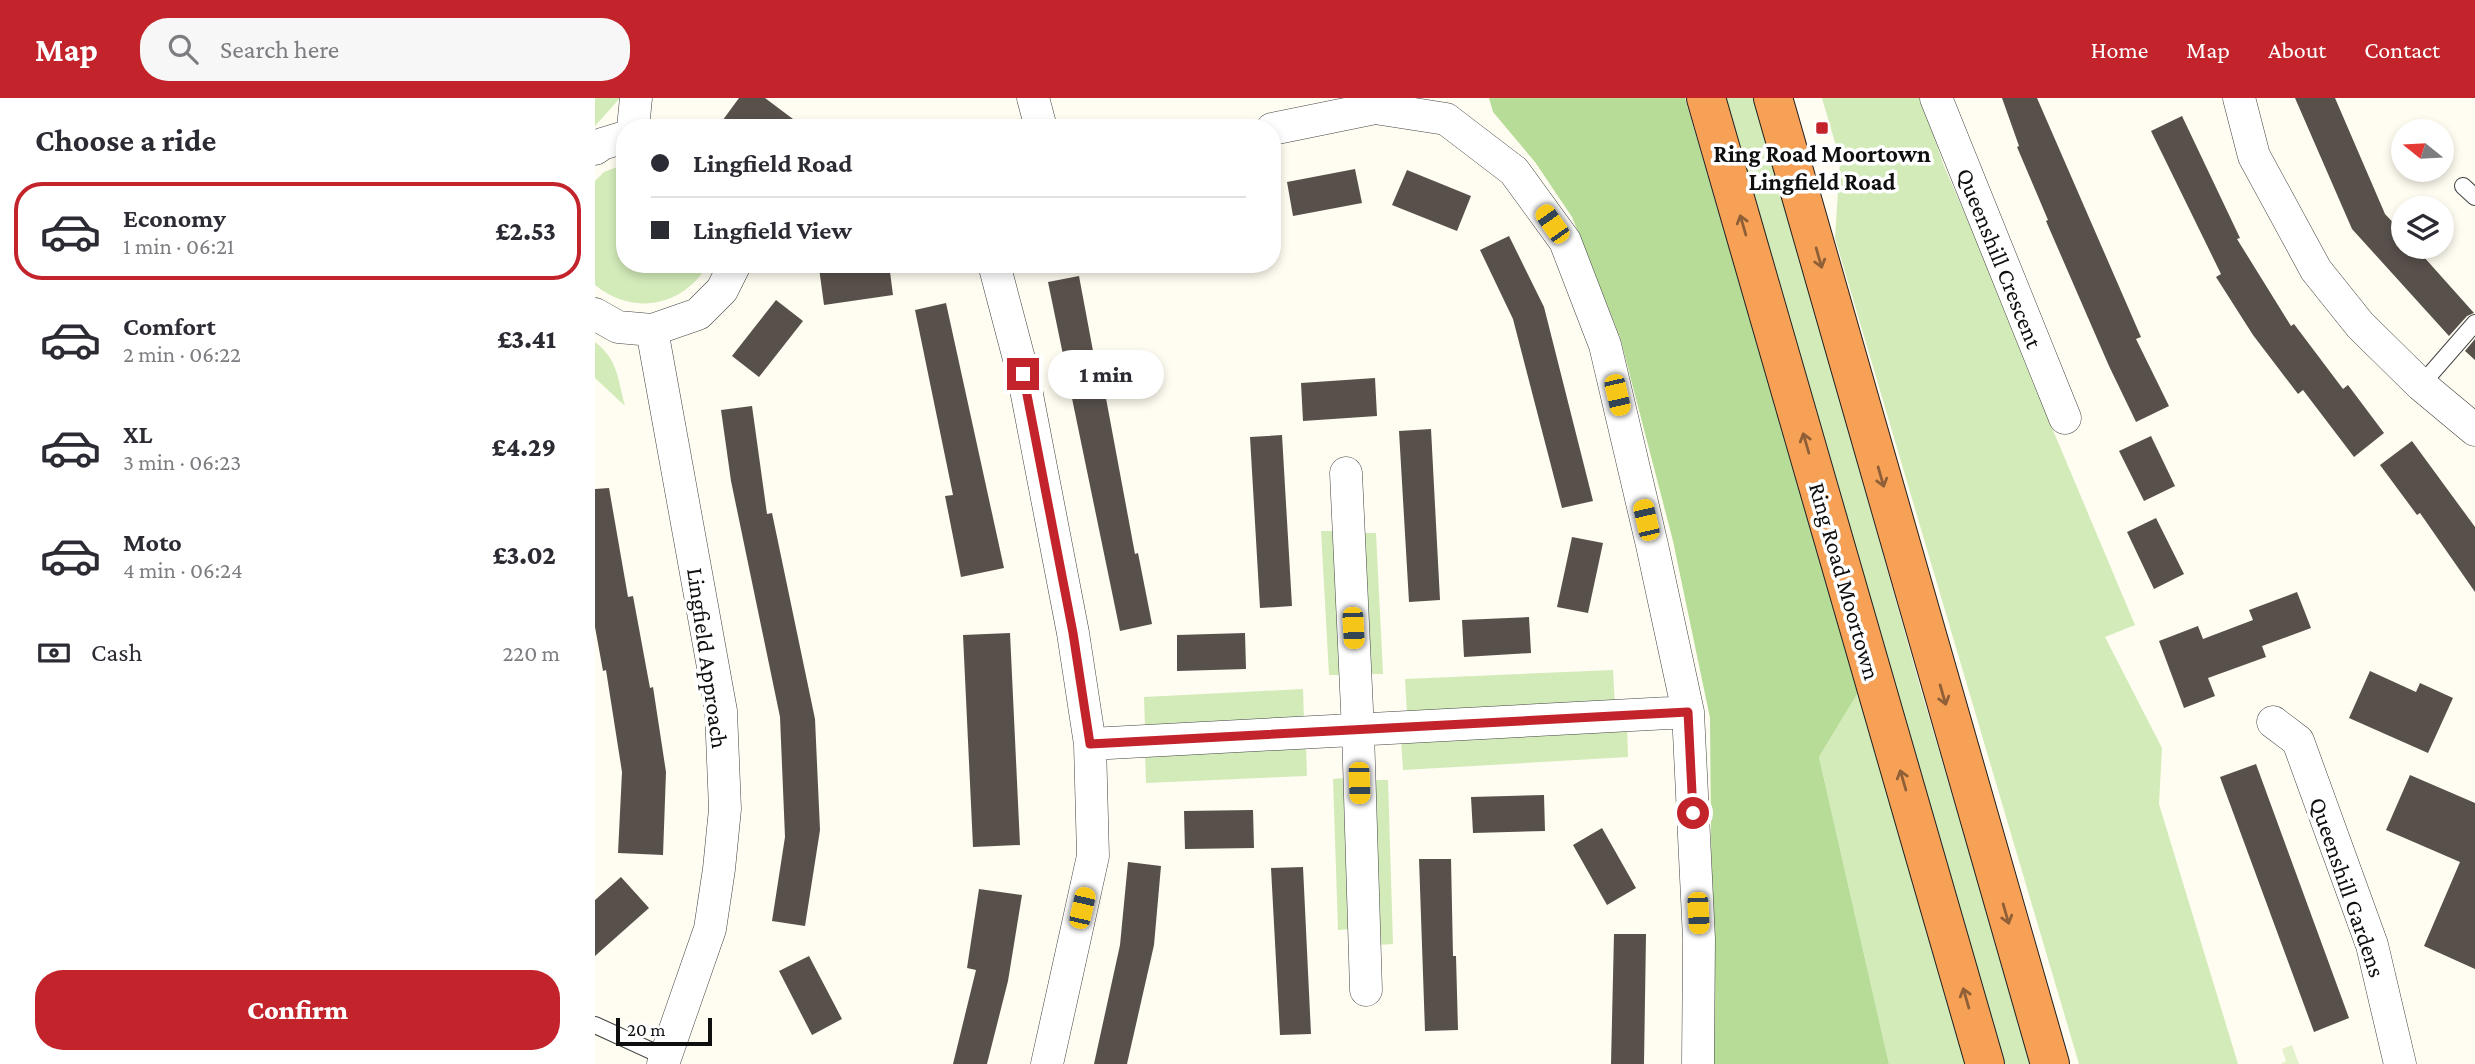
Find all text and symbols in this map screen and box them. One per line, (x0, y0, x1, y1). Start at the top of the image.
search box (140, 18, 630, 81)
icon: search (164, 30, 202, 68)
text: Map (35, 31, 98, 68)
text: Search here (220, 35, 339, 64)
text: Home (2091, 36, 2148, 63)
text: Map (2186, 36, 2230, 63)
text: About (2268, 36, 2326, 63)
text: Contact (2364, 36, 2440, 63)
north arrow (2391, 119, 2453, 182)
map controls (2391, 119, 2454, 259)
marker: Ring Road Moortown Lingfield Road (1814, 120, 1830, 136)
text: Choose a ride (35, 122, 216, 158)
place label: Ring Road Moortown Lingfield Road (1713, 140, 1931, 195)
text: Lingfield Road (693, 149, 853, 178)
street label: Queenshill Crescent (1952, 164, 2049, 353)
button: layers (2391, 196, 2454, 259)
icon: car (39, 200, 102, 263)
car (1532, 201, 1573, 247)
text: Economy (123, 204, 226, 233)
one-way arrow (1736, 214, 1749, 237)
text: Lingfield View (693, 216, 852, 245)
text: £2.53 (495, 217, 556, 246)
text: 1 min · 06:21 (123, 233, 235, 259)
one-way arrow (1813, 247, 1826, 269)
icon: car (39, 308, 102, 371)
text: Comfort (123, 312, 216, 341)
text: £3.41 (497, 325, 556, 354)
text: 2 min · 06:22 (123, 341, 241, 367)
callout: 1 min (1047, 350, 1163, 398)
route end (1007, 358, 1039, 390)
text: 1 min (1079, 361, 1133, 387)
car (1603, 372, 1632, 418)
icon: car (39, 416, 102, 479)
text: XL (123, 420, 152, 449)
text: £4.29 (491, 433, 556, 462)
one-way arrow (1798, 433, 1811, 455)
text: 3 min · 06:23 (123, 449, 241, 475)
one-way arrow (1875, 466, 1888, 488)
street label: Ring Road Moortown (1804, 479, 1886, 683)
car (1632, 497, 1661, 543)
icon: car (39, 524, 102, 587)
text: Moto (123, 528, 182, 557)
text: £3.02 (492, 541, 556, 570)
text: 4 min · 06:24 (123, 557, 243, 583)
street label: Lingfield Approach (682, 566, 734, 750)
car (1342, 606, 1365, 650)
icon: cash (35, 634, 73, 672)
text: Cash (91, 638, 142, 667)
text: 220 m (502, 640, 560, 666)
one-way arrow (1938, 684, 1951, 706)
car (1348, 762, 1371, 804)
one-way arrow (1895, 769, 1908, 791)
street label: Queenshill Gardens (2305, 794, 2391, 980)
route start (1677, 797, 1709, 829)
car (1068, 885, 1097, 931)
car (1687, 891, 1710, 935)
one-way arrow (2001, 903, 2014, 925)
button: Confirm (35, 970, 560, 1050)
one-way arrow (1958, 988, 1971, 1010)
scale bar (616, 1015, 712, 1047)
text: 20 m (627, 1019, 666, 1040)

